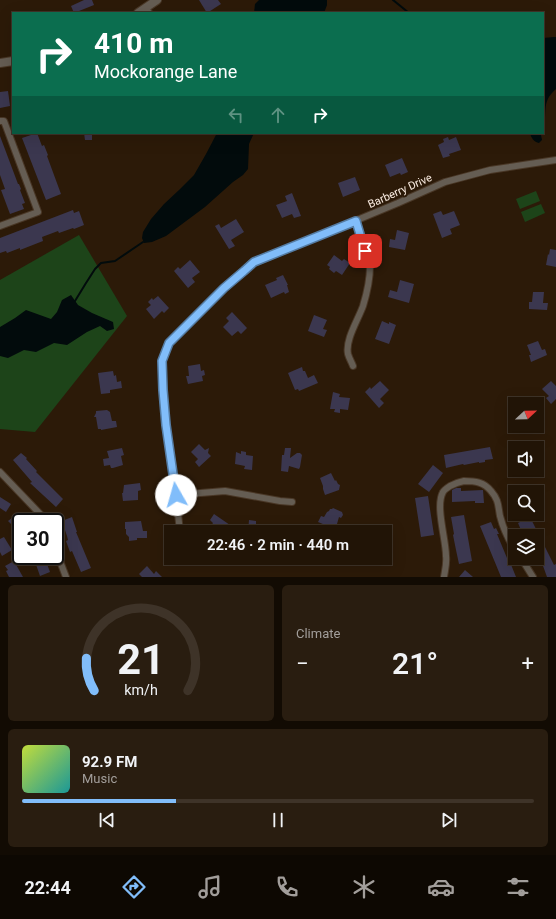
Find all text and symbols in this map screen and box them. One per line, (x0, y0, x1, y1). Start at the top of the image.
text: 410 m (94, 27, 173, 60)
icon: right (28, 28, 80, 80)
text: Mockorange Lane (94, 61, 237, 82)
icon: left (225, 104, 247, 126)
icon: ahead (267, 104, 289, 126)
icon: right (309, 104, 331, 126)
street label: Barberry Drive (366, 171, 434, 211)
pin (348, 234, 382, 268)
icon: arrive (354, 240, 376, 262)
north arrow (508, 397, 544, 433)
map controls (508, 397, 544, 565)
button: sound (508, 441, 544, 477)
position arrow (155, 474, 197, 516)
button: search (508, 485, 544, 521)
speed limit sign: 30 (12, 513, 64, 565)
button: layers (508, 529, 544, 565)
text: 22:46 · 2 min · 440 m (207, 536, 349, 554)
text: Climate (296, 626, 340, 641)
text: 21 (117, 635, 165, 684)
text: 21° (392, 646, 438, 681)
text: − (296, 651, 309, 676)
text: + (522, 651, 534, 676)
text: km/h (124, 682, 158, 698)
text: 92.9 FM (82, 753, 137, 771)
text: Music (82, 771, 117, 786)
icon: previous (96, 809, 118, 831)
icon: pause (267, 809, 289, 831)
icon: next (438, 809, 460, 831)
icon: directions (120, 873, 148, 901)
icon: music (196, 873, 224, 901)
icon: phone (273, 873, 301, 901)
icon: climate (350, 873, 378, 901)
icon: car (427, 873, 455, 901)
icon: filters (504, 873, 532, 901)
text: 22:44 (24, 877, 71, 898)

